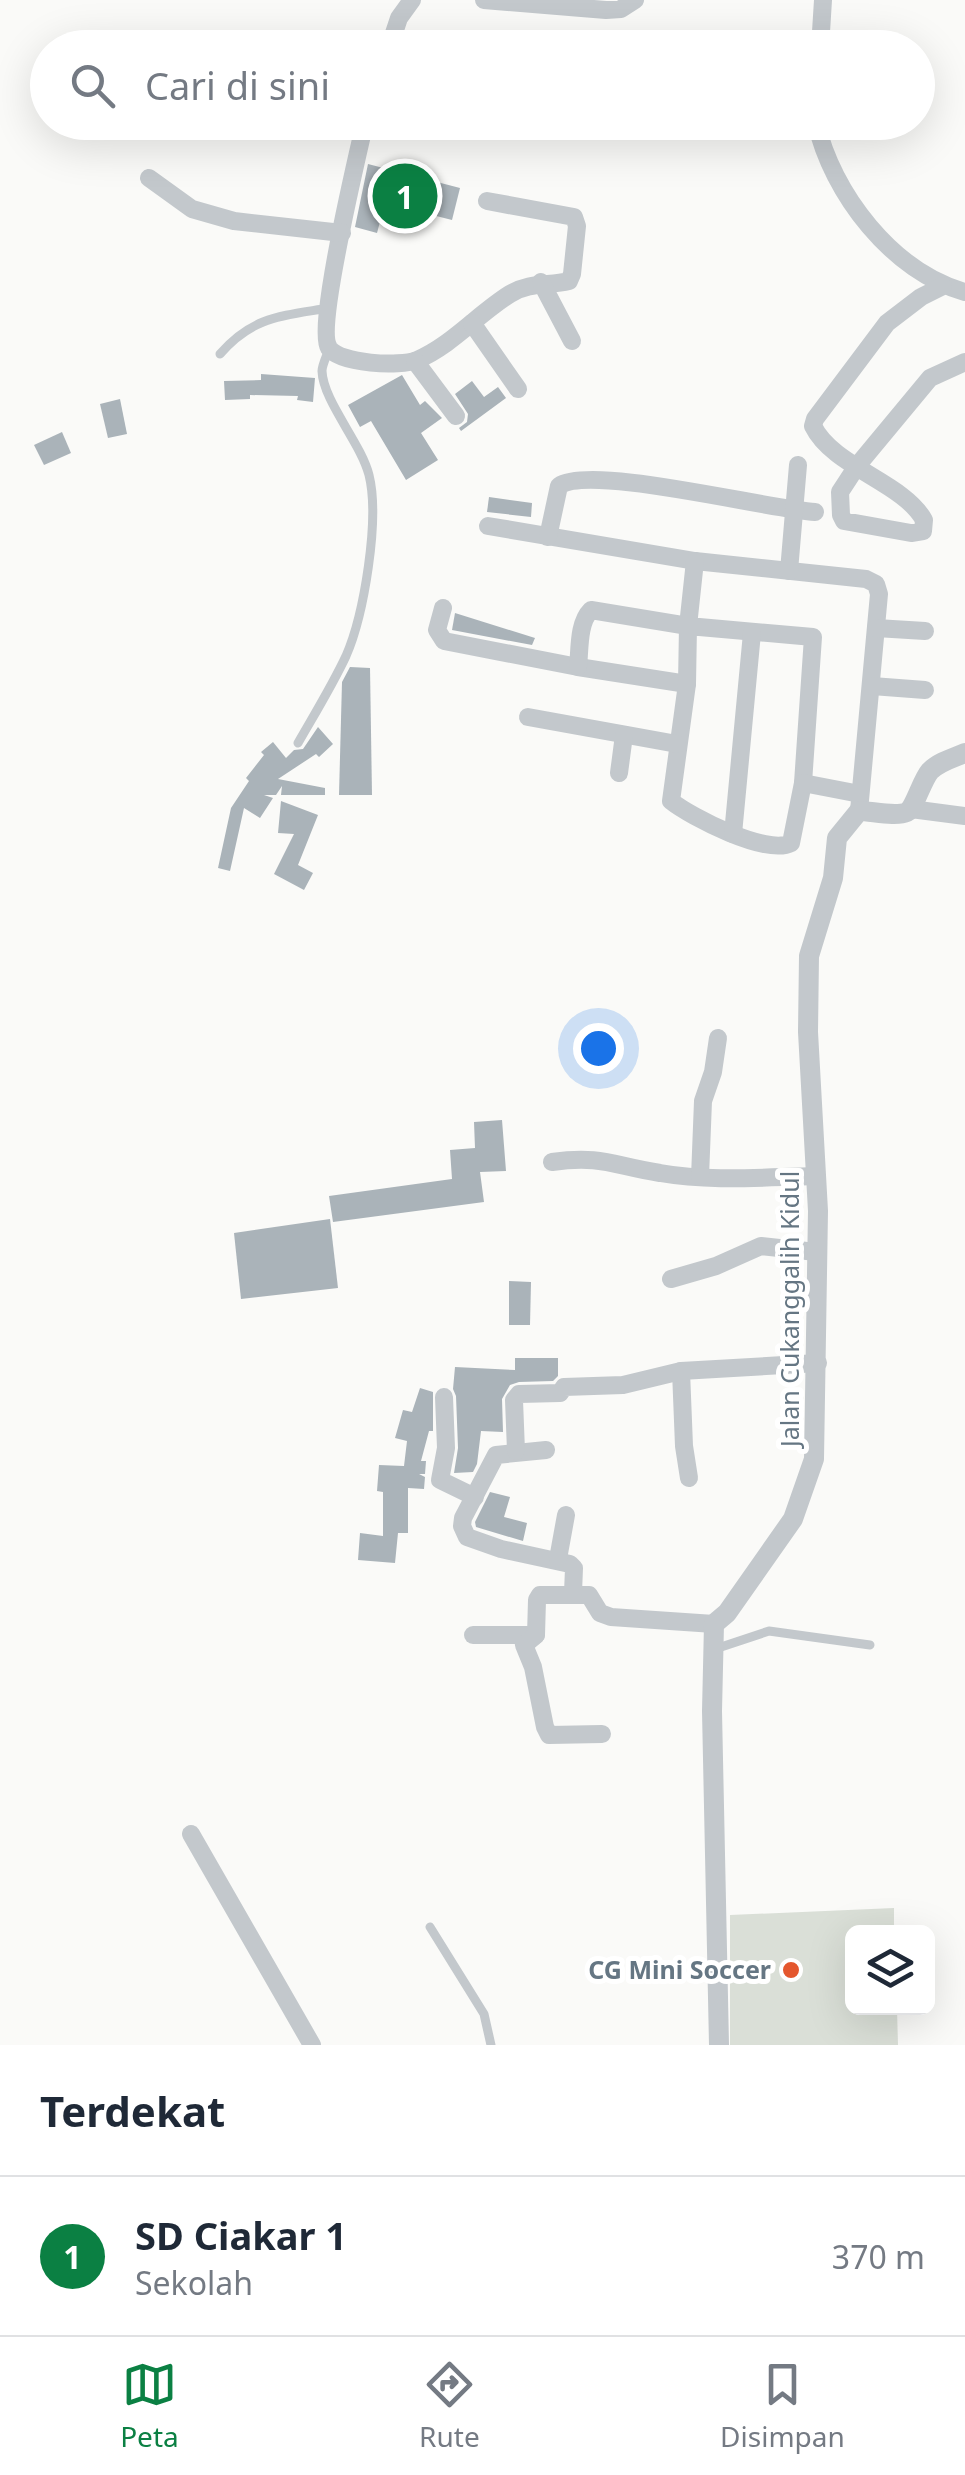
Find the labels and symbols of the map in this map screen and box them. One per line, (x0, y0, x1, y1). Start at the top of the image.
pin: 1 (372, 158, 438, 234)
your location (573, 1023, 624, 1074)
street label: Jalan Cukanggalih Kidul (772, 1171, 806, 1449)
place label: CG Mini Soccer (588, 1952, 771, 1986)
marker: CG Mini Soccer (780, 1959, 802, 1981)

